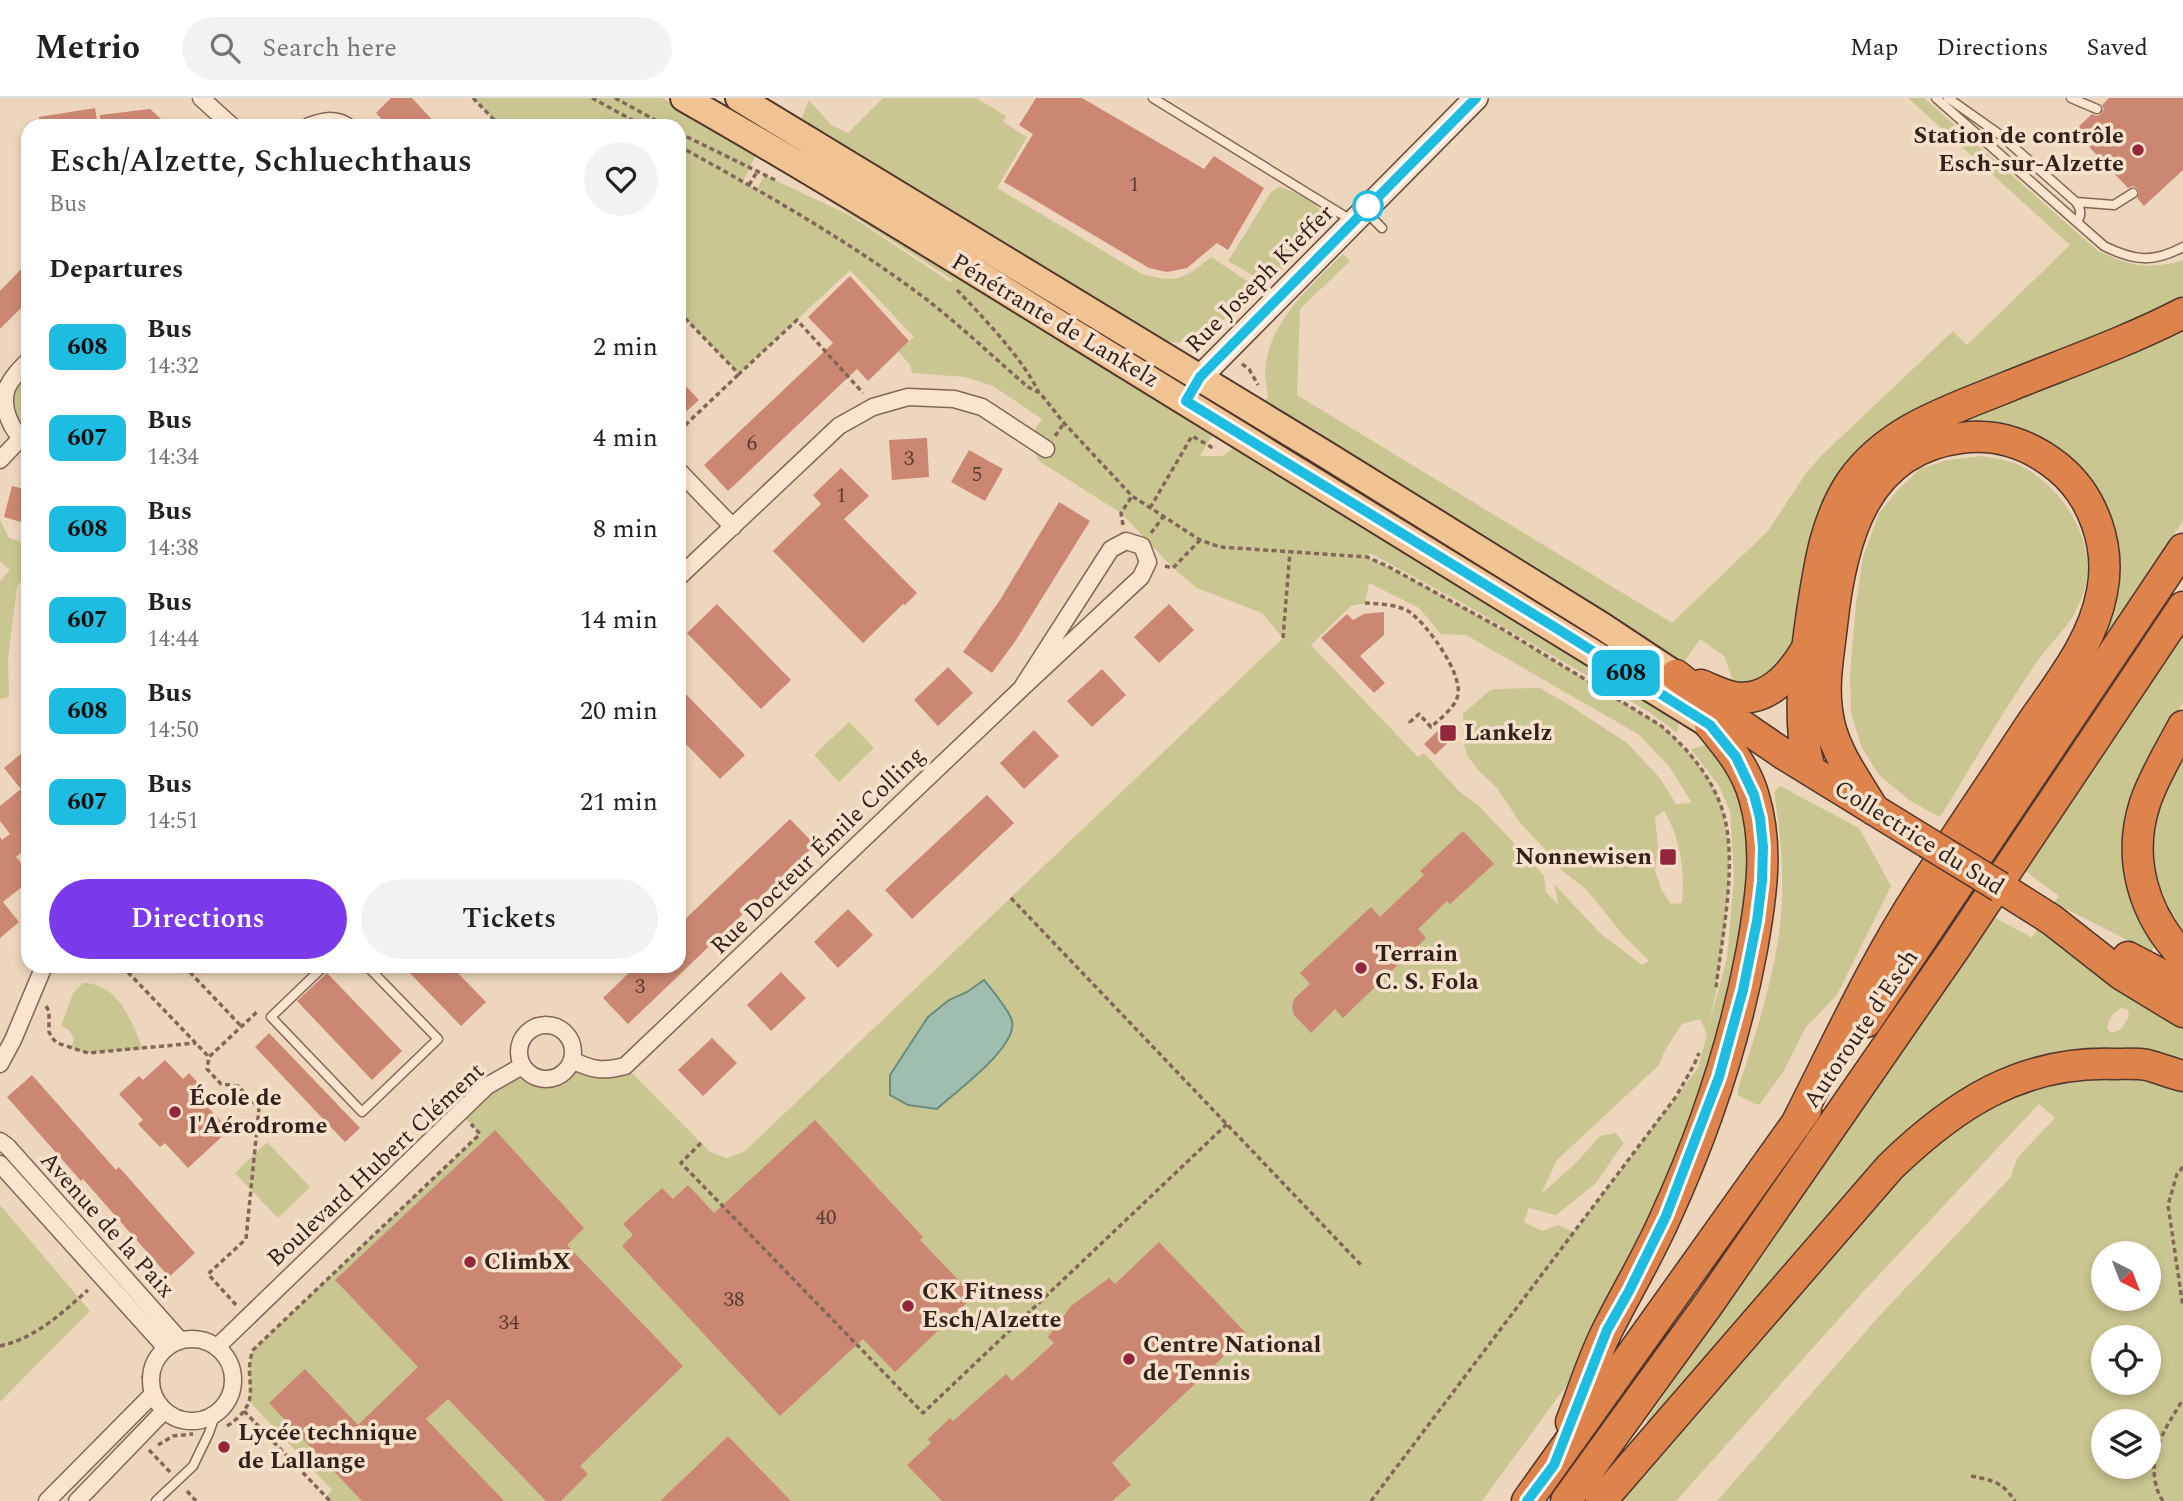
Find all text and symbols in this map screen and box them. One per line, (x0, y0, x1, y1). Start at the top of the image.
search box (182, 17, 672, 80)
text: Metrio (35, 23, 140, 73)
text: Search here (262, 28, 397, 68)
icon: search (206, 29, 244, 67)
text: Map (1850, 30, 1898, 66)
text: Directions (1936, 30, 2048, 66)
text: Saved (2086, 30, 2148, 66)
place label: Station de contrôle Esch-sur-Alzette (1914, 118, 2124, 182)
text: Esch/Alzette, Schluechthaus (49, 136, 472, 186)
button: heart (584, 142, 658, 216)
marker: Station de contrôle Esch-sur-Alzette (2130, 142, 2146, 158)
house number: 1 (1129, 169, 1139, 201)
text: Bus (49, 187, 87, 222)
unlabelled marker (1353, 191, 1383, 221)
street label: Rue Joseph Kieffer (1177, 196, 1343, 362)
street label: Pénétrante de Lankelz (944, 244, 1166, 398)
text: Departures (49, 249, 183, 289)
text: Bus (147, 309, 192, 349)
text: 2 min (593, 327, 658, 367)
text: 608 (67, 329, 108, 365)
text: 14:32 (147, 349, 199, 384)
text: Bus (147, 400, 192, 440)
text: 4 min (593, 418, 658, 458)
text: 607 (67, 420, 108, 456)
house number: 6 (747, 428, 757, 460)
text: 14:34 (147, 440, 199, 475)
house number: 3 (904, 443, 915, 475)
house number: 5 (972, 459, 982, 491)
house number: 1 (836, 480, 846, 512)
text: Bus (147, 491, 192, 531)
text: 8 min (593, 509, 658, 549)
text: 608 (67, 511, 108, 547)
text: 14:38 (147, 531, 199, 566)
text: Bus (147, 582, 192, 622)
text: 14 min (580, 600, 658, 640)
text: 607 (67, 602, 108, 638)
text: 14:44 (147, 622, 199, 657)
line badge: 608 (1586, 650, 1666, 696)
text: 608 (1606, 655, 1646, 691)
text: Bus (147, 673, 192, 713)
text: 20 min (580, 691, 658, 731)
text: 608 (67, 693, 108, 729)
text: 14:50 (147, 713, 199, 748)
place label: Lankelz (1464, 715, 1553, 751)
marker: Lankelz (1438, 723, 1458, 743)
street label: Rue Docteur Émile Colling (702, 739, 934, 963)
text: Bus (147, 764, 192, 804)
street label: Collectrice du Sud (1827, 771, 2011, 905)
text: 21 min (580, 782, 658, 822)
text: 607 (67, 784, 108, 820)
text: 14:51 (147, 804, 199, 839)
place label: Nonnewisen (1515, 839, 1652, 875)
marker: Nonnewisen (1658, 847, 1678, 867)
button: Directions (49, 879, 347, 959)
button: Tickets (361, 879, 658, 959)
place label: Terrain C. S. Fola (1375, 936, 1479, 1000)
street label: Autoroute d'Esch (1794, 942, 1928, 1116)
marker: Terrain C. S. Fola (1353, 960, 1369, 976)
house number: 3 (635, 971, 646, 1003)
street label: Boulevard Hubert Clément (259, 1054, 493, 1276)
place label: École de l'Aérodrome (189, 1080, 327, 1144)
marker: École de l'Aérodrome (167, 1104, 183, 1120)
street label: Avenue de la Paix (31, 1143, 183, 1307)
house number: 40 (816, 1202, 837, 1234)
north arrow (2091, 1241, 2161, 1311)
map controls (2091, 1241, 2161, 1479)
place label: ClimbX (484, 1244, 571, 1280)
marker: ClimbX (462, 1254, 478, 1270)
place label: CK Fitness Esch/Alzette (922, 1274, 1061, 1338)
house number: 38 (724, 1284, 745, 1316)
marker: CK Fitness Esch/Alzette (900, 1298, 916, 1314)
house number: 34 (499, 1307, 520, 1339)
button: locate (2091, 1325, 2161, 1395)
place label: Centre National de Tennis (1143, 1327, 1322, 1391)
marker: Centre National de Tennis (1121, 1351, 1137, 1367)
button: layers (2091, 1409, 2161, 1479)
place label: Lycée technique de Lallange (238, 1415, 417, 1479)
marker: Lycée technique de Lallange (216, 1439, 232, 1455)

